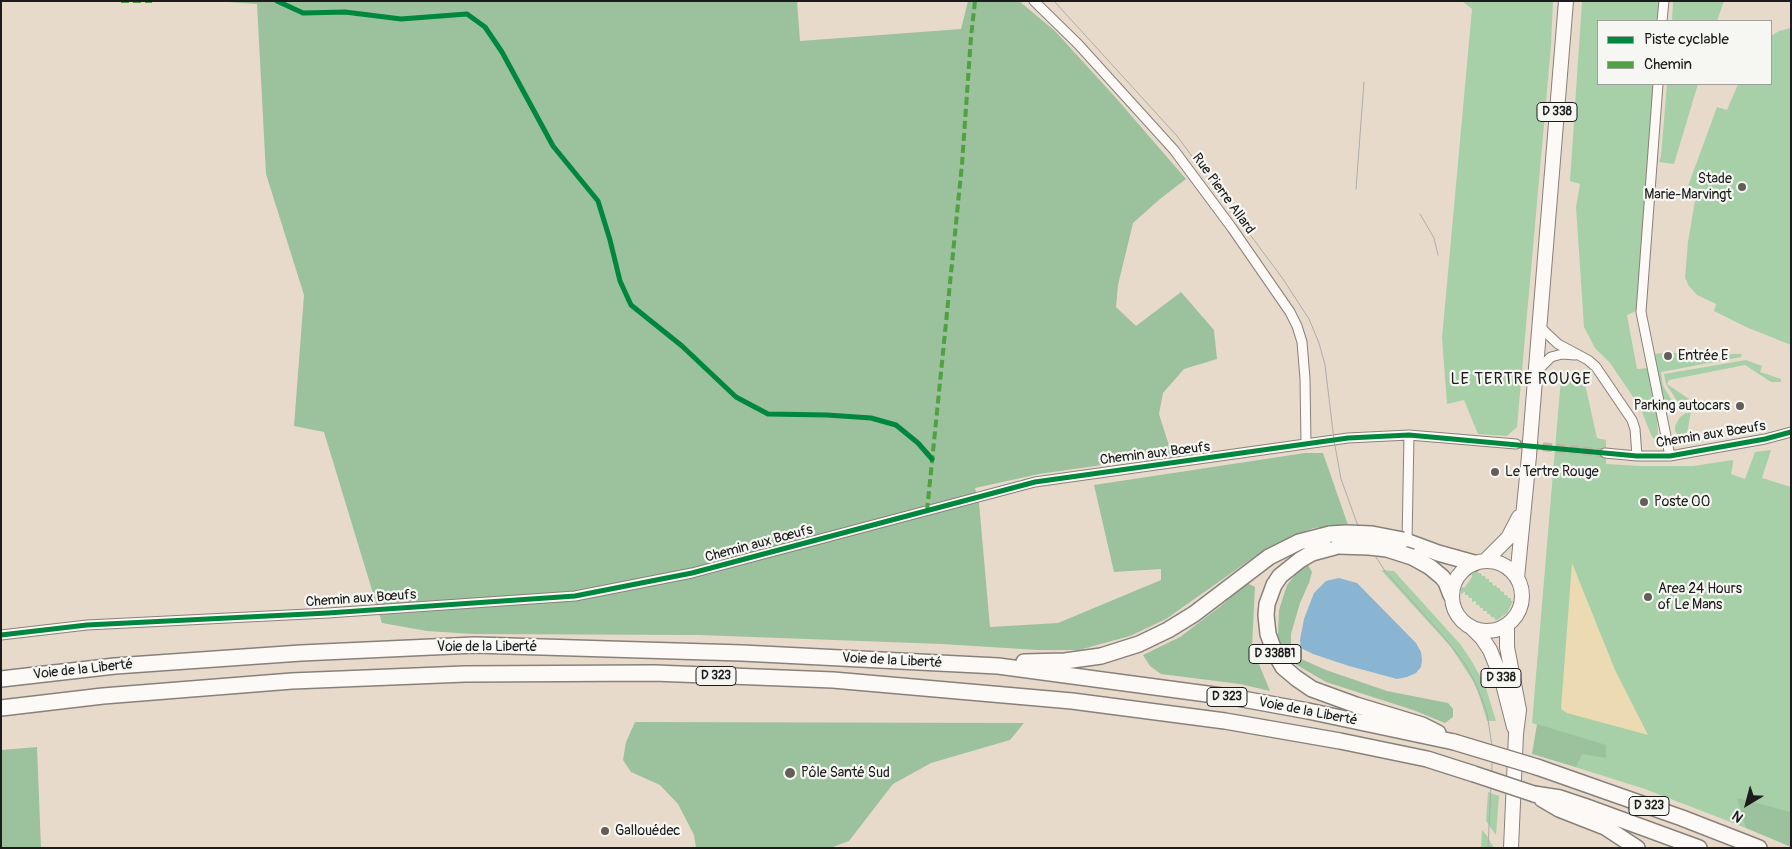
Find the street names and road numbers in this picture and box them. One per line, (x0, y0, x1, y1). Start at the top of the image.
road number: D 338 (1537, 102, 1577, 121)
street label: Rue Pierre Allard (1188, 150, 1258, 238)
street label: Chemin aux Bœufs (1655, 418, 1767, 452)
street label: Chemin aux Bœufs (1099, 439, 1211, 469)
street label: Chemin aux Bœufs (703, 522, 815, 566)
street label: Chemin aux Bœufs (305, 587, 417, 611)
street label: Voie de la Liberté (437, 639, 537, 655)
road number: D 338B1 (1249, 644, 1301, 664)
street label: Voie de la Liberté (841, 650, 943, 672)
street label: Voie de la Liberté (32, 656, 134, 684)
road number: D 323 (696, 666, 736, 686)
road number: D 338 (1481, 668, 1521, 688)
road number: D 323 (1207, 688, 1247, 706)
street label: Voie de la Liberté (1257, 694, 1359, 730)
road number: D 323 (1629, 796, 1669, 816)

